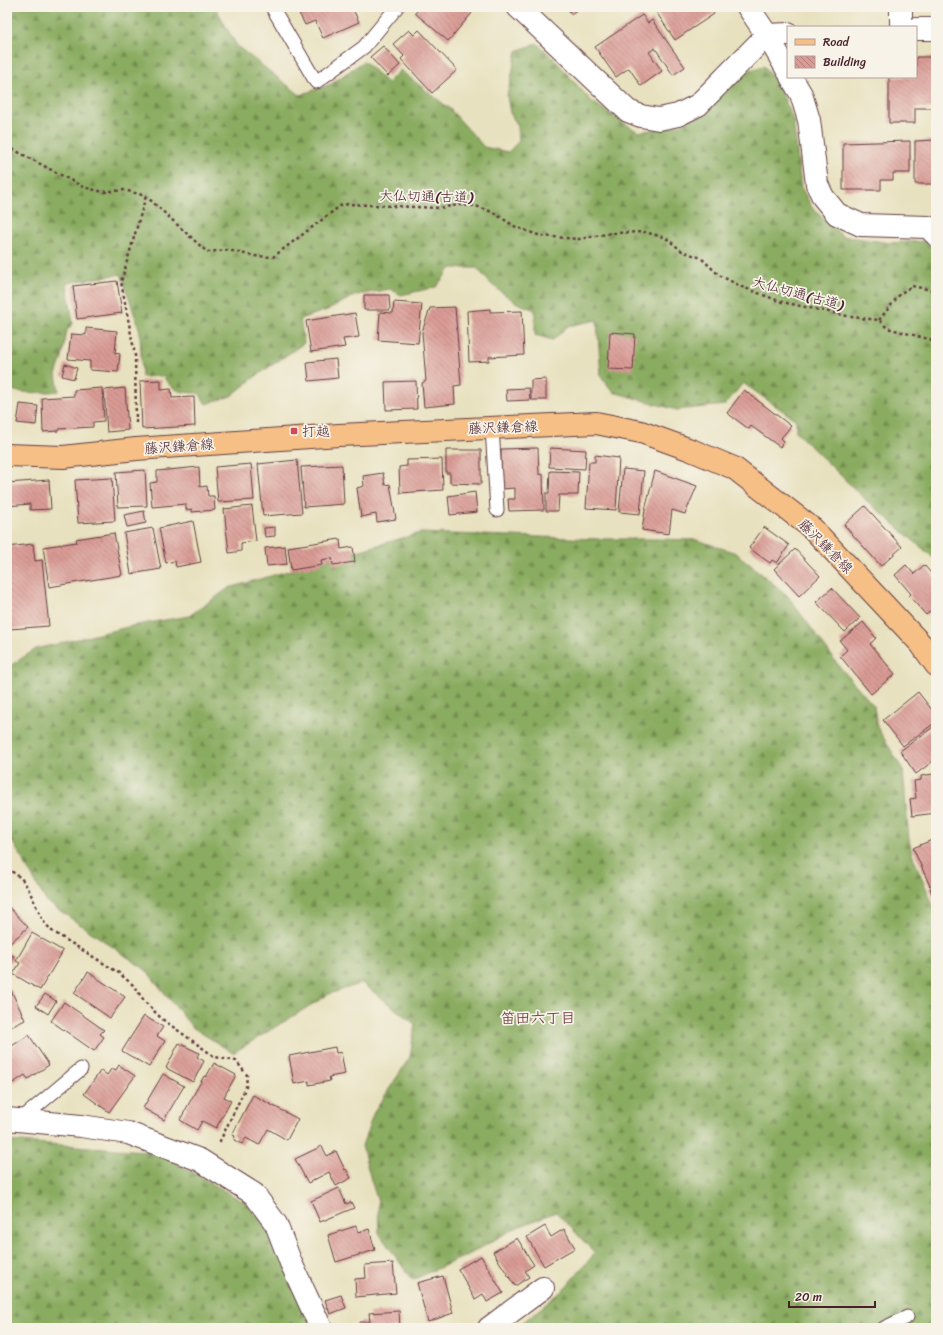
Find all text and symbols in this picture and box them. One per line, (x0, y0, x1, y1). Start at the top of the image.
legend (787, 26, 917, 78)
text: Road (823, 31, 850, 53)
text: Building (823, 51, 866, 73)
street label: 大仏切通(古道) (379, 183, 474, 210)
street label: 大仏切通(古道) (749, 269, 847, 318)
street label: 藤沢鎌倉線 (468, 414, 538, 441)
place label: 打越 (302, 419, 330, 444)
marker: 打越 (289, 426, 299, 436)
street label: 藤沢鎌倉線 (143, 432, 215, 461)
street label: 藤沢鎌倉線 (792, 513, 859, 580)
district label: 笛田六丁目 (500, 1005, 576, 1031)
scale bar (789, 1283, 875, 1309)
text: 20 m (795, 1286, 822, 1308)

